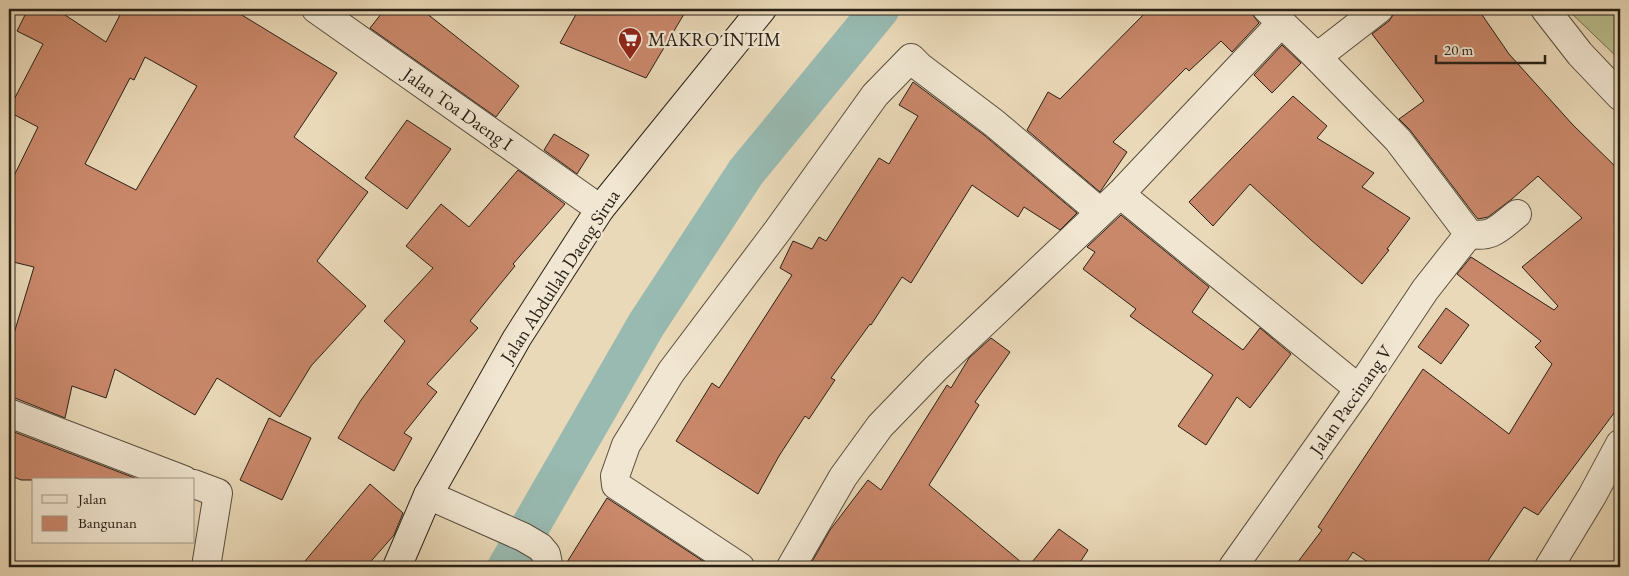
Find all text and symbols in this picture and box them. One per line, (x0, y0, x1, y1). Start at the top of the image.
supermarket icon: MAKRO INTIM (617, 26, 643, 60)
place label: MAKRO INTIM (648, 27, 781, 52)
scale bar (1436, 32, 1545, 64)
text: 20 m (1444, 40, 1473, 59)
street label: Jalan Toa Daeng I (396, 61, 518, 157)
street label: Jalan Abdullah Daeng Sirua (493, 184, 626, 369)
street label: Jalan Paccinang V (1303, 340, 1398, 462)
legend (32, 478, 195, 544)
text: Jalan (76, 489, 107, 508)
text: Bangunan (78, 513, 137, 532)

